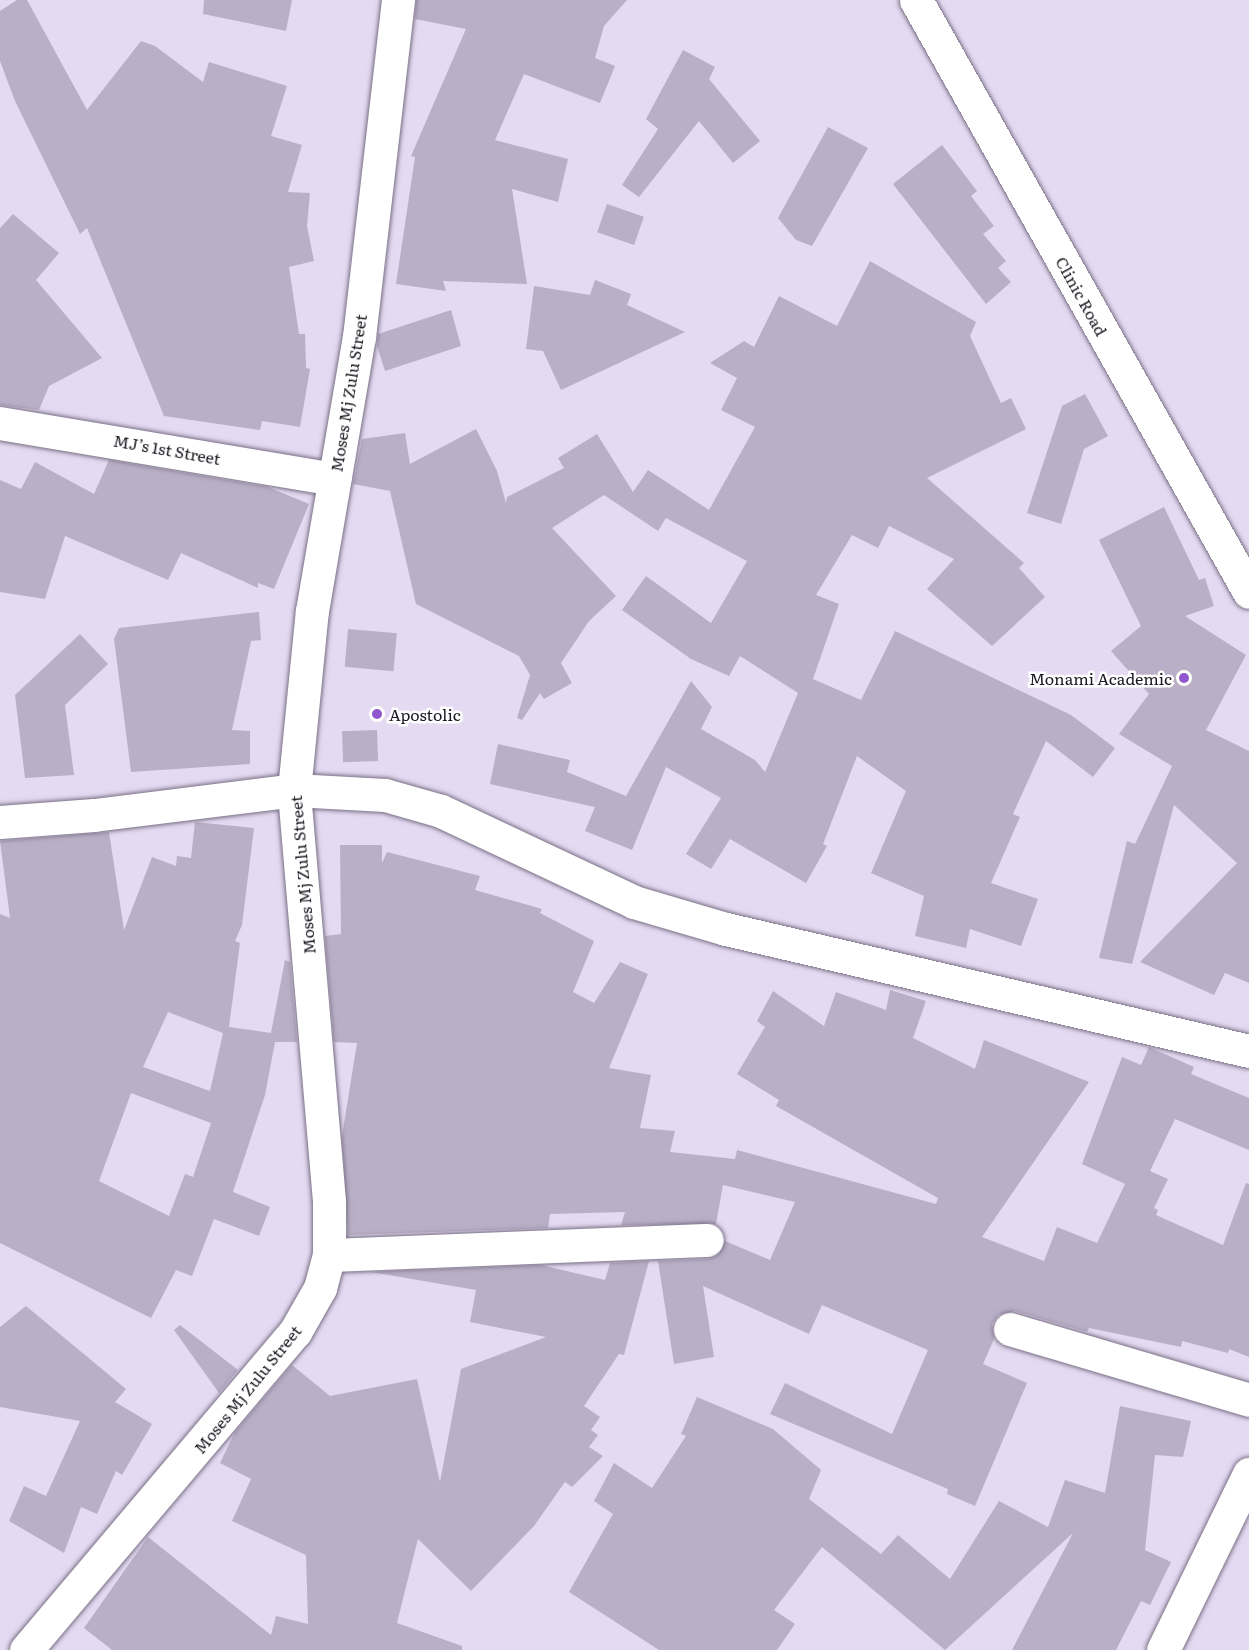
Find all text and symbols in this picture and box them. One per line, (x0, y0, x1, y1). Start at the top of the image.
street label: Clinic Road (1052, 253, 1112, 339)
street label: Moses Mj Zulu Street (326, 313, 370, 473)
street label: MJ’s 1st Street (112, 430, 222, 468)
place label: Monami Academic (1029, 668, 1172, 688)
marker: Monami Academic (1177, 671, 1191, 685)
place label: Apostolic (389, 704, 461, 724)
marker: Apostolic (370, 707, 384, 721)
street label: Moses Mj Zulu Street (285, 795, 319, 955)
street label: Moses Mj Zulu Street (189, 1321, 305, 1457)

